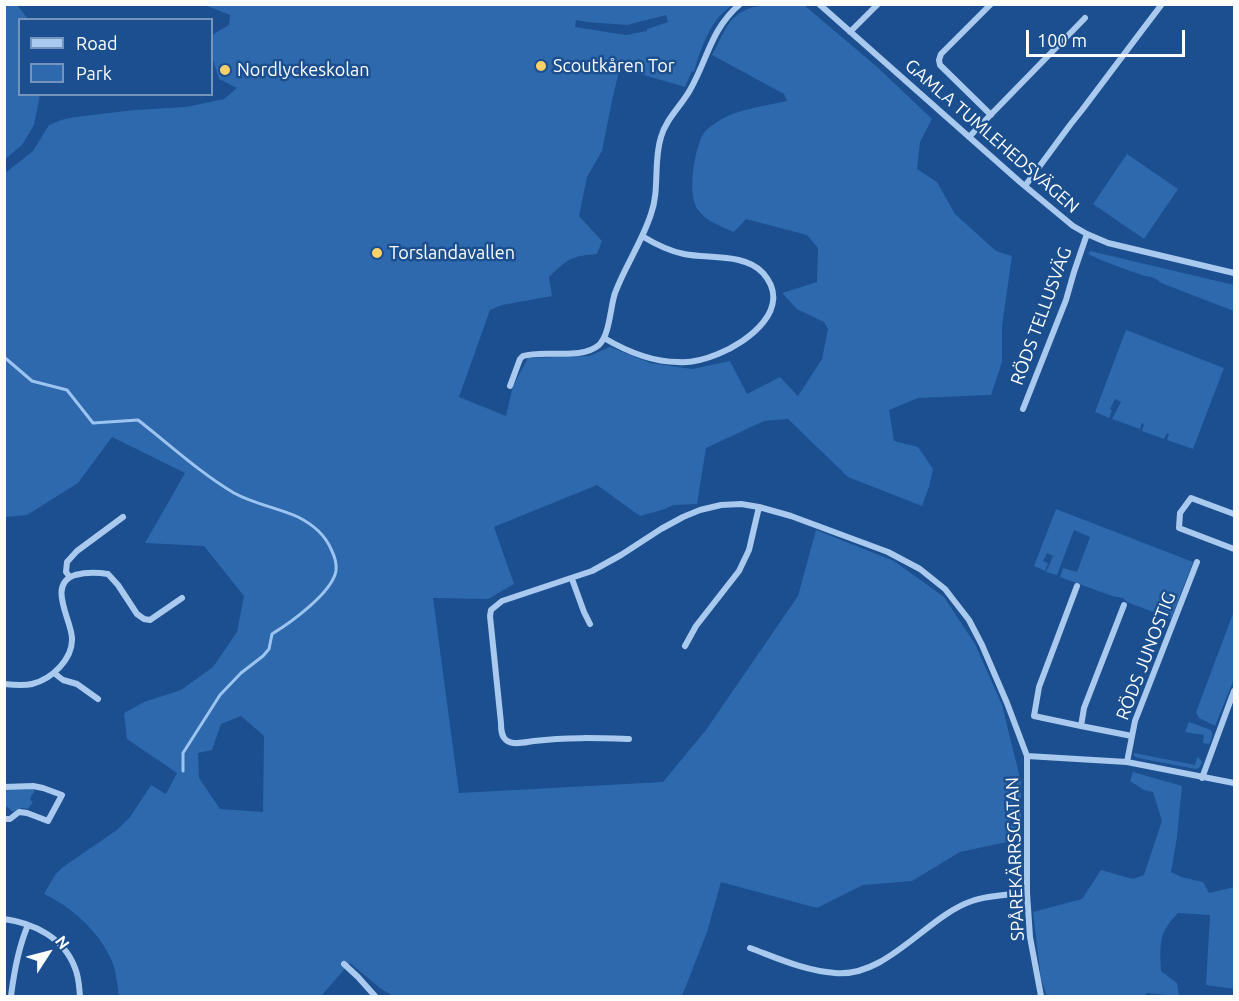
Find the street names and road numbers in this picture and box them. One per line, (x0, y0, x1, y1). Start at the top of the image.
street label: GAMLA TUMLEHEDSVÄGEN (901, 54, 1083, 218)
street label: RÖDS TELLUSVÄG (1006, 244, 1076, 388)
street label: RÖDS JUNOSTIG (1112, 589, 1180, 723)
street label: SPÅREKÄRRSGATAN (1001, 777, 1029, 941)

